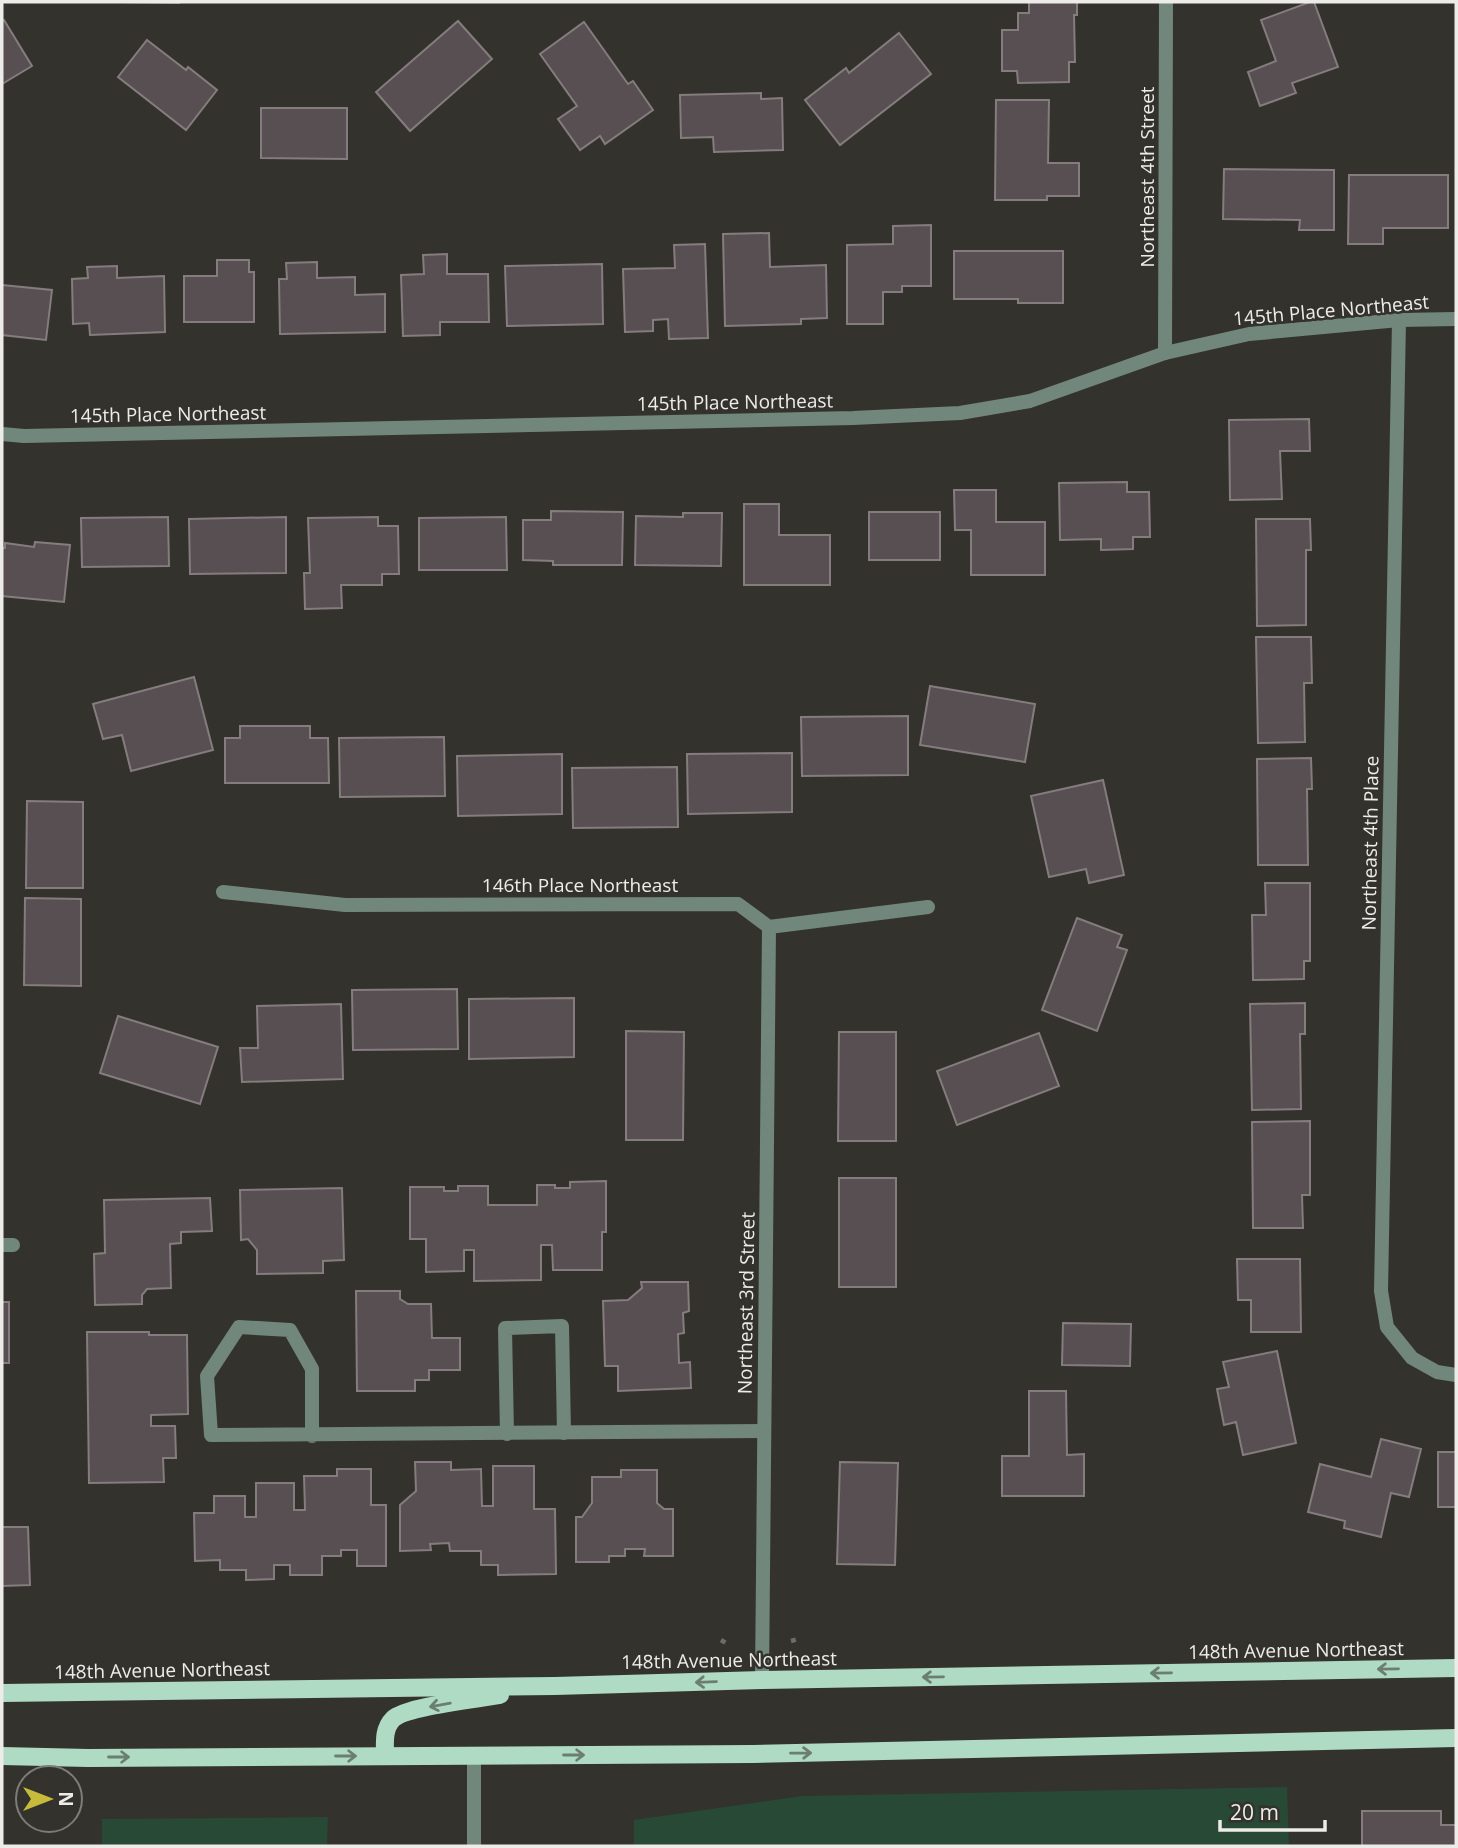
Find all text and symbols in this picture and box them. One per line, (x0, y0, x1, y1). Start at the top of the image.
street label: Northeast 4th Street (1134, 86, 1160, 268)
street label: 145th Place Northeast (1232, 288, 1430, 332)
street label: 145th Place Northeast (637, 387, 834, 417)
street label: 145th Place Northeast (70, 399, 267, 429)
street label: Northeast 4th Place (1355, 755, 1385, 931)
street label: 146th Place Northeast (482, 872, 678, 898)
street label: Northeast 3rd Street (731, 1211, 761, 1394)
street label: 148th Avenue Northeast (1188, 1635, 1404, 1665)
street label: 148th Avenue Northeast (621, 1645, 837, 1675)
street label: 148th Avenue Northeast (54, 1655, 270, 1685)
one-way arrow (1377, 1662, 1400, 1676)
one-way arrow (1149, 1666, 1172, 1680)
one-way arrow (922, 1670, 945, 1684)
one-way arrow (694, 1675, 717, 1688)
one-way arrow (429, 1699, 452, 1713)
one-way arrow (790, 1746, 813, 1760)
one-way arrow (562, 1748, 585, 1762)
one-way arrow (335, 1749, 358, 1763)
one-way arrow (107, 1750, 130, 1764)
north arrow (14, 1764, 84, 1834)
scale bar (1220, 1788, 1325, 1832)
text: N (53, 1791, 79, 1807)
text: 20 m (1230, 1798, 1279, 1826)

